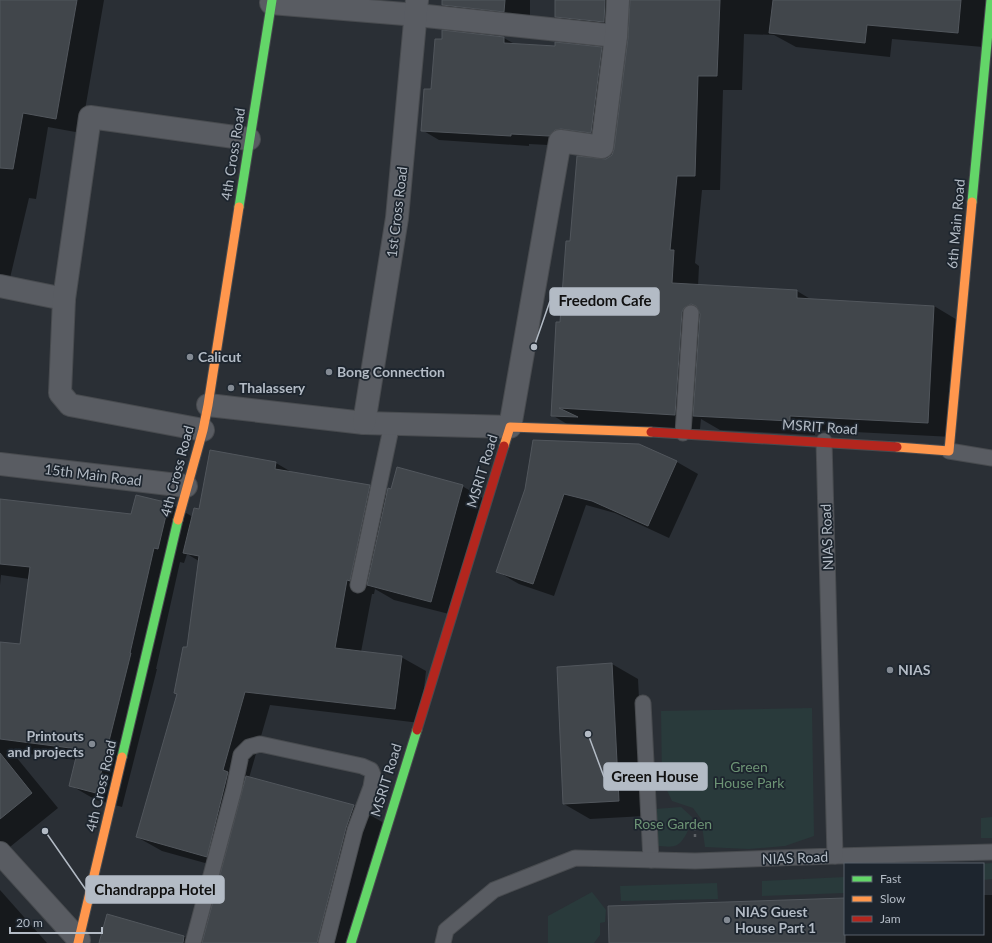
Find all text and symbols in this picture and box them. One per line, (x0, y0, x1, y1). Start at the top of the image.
street label: 4th Cross Road (217, 106, 248, 201)
street label: 1st Cross Road (382, 165, 411, 258)
street label: 6th Main Road (943, 178, 968, 270)
callout: Freedom Cafe (550, 288, 659, 315)
text: Freedom Cafe (558, 291, 652, 309)
place label: Calicut (198, 348, 242, 365)
marker: Calicut (185, 352, 195, 362)
place label: Bong Connection (337, 363, 445, 380)
marker: Bong Connection (324, 367, 334, 377)
place label: Thalassery (239, 379, 306, 396)
marker: Thalassery (226, 383, 236, 393)
street label: MSRIT Road (782, 415, 858, 438)
street label: 4th Cross Road (156, 424, 197, 518)
street label: MSRIT Road (462, 432, 501, 510)
street label: 15th Main Road (43, 460, 143, 489)
street label: NIAS Road (817, 504, 836, 570)
place label: NIAS (898, 661, 931, 678)
marker: NIAS (885, 665, 895, 675)
place label: Printouts and projects (7, 727, 84, 760)
street label: 4th Cross Road (82, 738, 119, 833)
marker: Printouts and projects (87, 739, 97, 749)
street label: MSRIT Road (366, 741, 405, 819)
park label: Green House Park (714, 758, 785, 791)
callout: Green House (604, 763, 707, 790)
text: Green House (611, 767, 699, 785)
park label: Rose Garden (634, 815, 712, 832)
street label: NIAS Road (762, 848, 828, 867)
legend (844, 863, 984, 935)
text: Fast (880, 871, 902, 886)
callout: Chandrappa Hotel (86, 876, 224, 903)
text: Chandrappa Hotel (94, 880, 216, 898)
text: Slow (880, 891, 906, 906)
place label: NIAS Guest House Part 1 (735, 903, 816, 936)
scale bar (10, 909, 102, 935)
text: Jam (880, 911, 901, 926)
text: 20 m (16, 915, 43, 930)
marker: NIAS Guest House Part 1 (722, 915, 732, 925)

